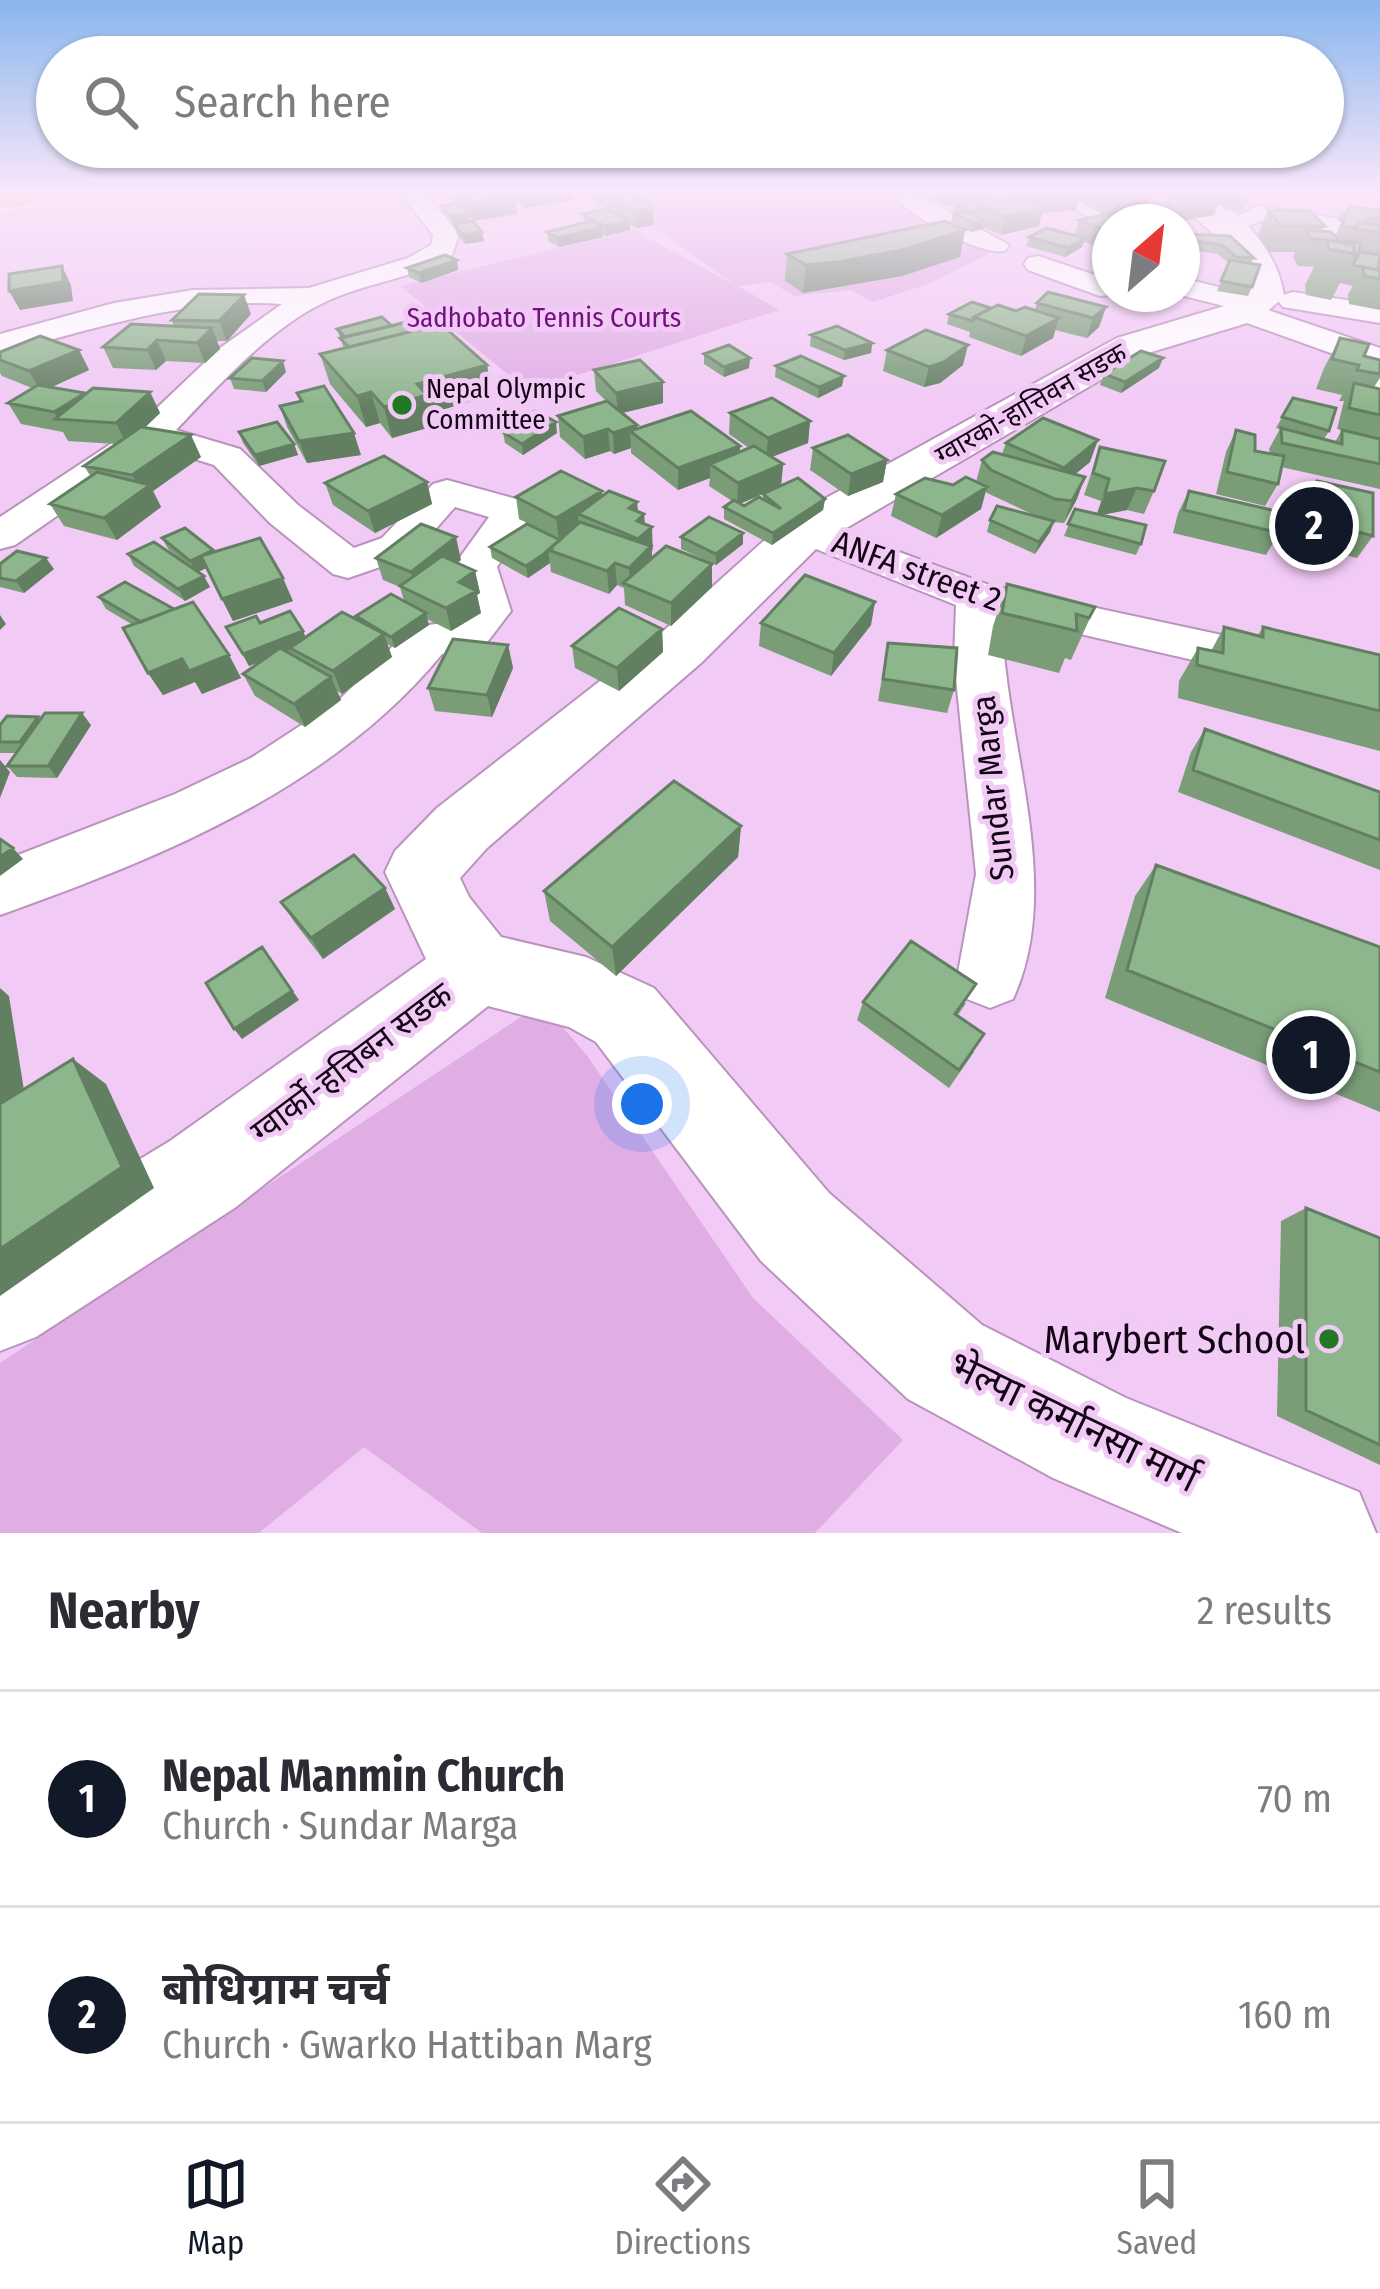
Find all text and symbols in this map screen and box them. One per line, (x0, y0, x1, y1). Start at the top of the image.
search box (36, 36, 1344, 168)
icon: search (78, 69, 144, 135)
text: Search here (174, 75, 391, 129)
north arrow (1092, 204, 1200, 312)
park label: Sadhobato Tennis Courts (407, 302, 681, 334)
street label: ग्वारको-हात्तिवन सडक (930, 336, 1133, 472)
place label: Nepal Olympic Committee (426, 373, 586, 436)
marker: Nepal Olympic Committee (389, 392, 415, 418)
pin: 2 (1275, 481, 1353, 571)
street label: ANFA street 2 (827, 522, 1006, 620)
street label: Sundar Marga (963, 693, 1023, 882)
street label: ग्वार्को-हत्तिबन सडक (243, 974, 461, 1151)
pin: 1 (1272, 1010, 1350, 1100)
your location (612, 1074, 672, 1134)
place label: Marybert School (1044, 1317, 1305, 1363)
marker: Marybert School (1316, 1326, 1342, 1352)
street label: भेल्पा कर्मानसा मार्ग (941, 1342, 1207, 1503)
text: Nearby (48, 1580, 200, 1642)
text: 2 results (1197, 1588, 1332, 1634)
text: Nepal Manmin Church (162, 1749, 565, 1803)
text: 1 (79, 1776, 95, 1822)
text: 70 m (1257, 1776, 1332, 1822)
text: Church · Sundar Marga (162, 1803, 518, 1849)
text: बोधिग्राम चर्च (162, 1962, 389, 2016)
text: 2 (78, 1992, 96, 2038)
text: 160 m (1238, 1992, 1332, 2038)
text: Church · Gwarko Hattiban Marg (162, 2022, 652, 2068)
tab: Map (183, 2151, 249, 2263)
tab: Directions (614, 2151, 751, 2263)
tab: Saved (1117, 2151, 1197, 2263)

